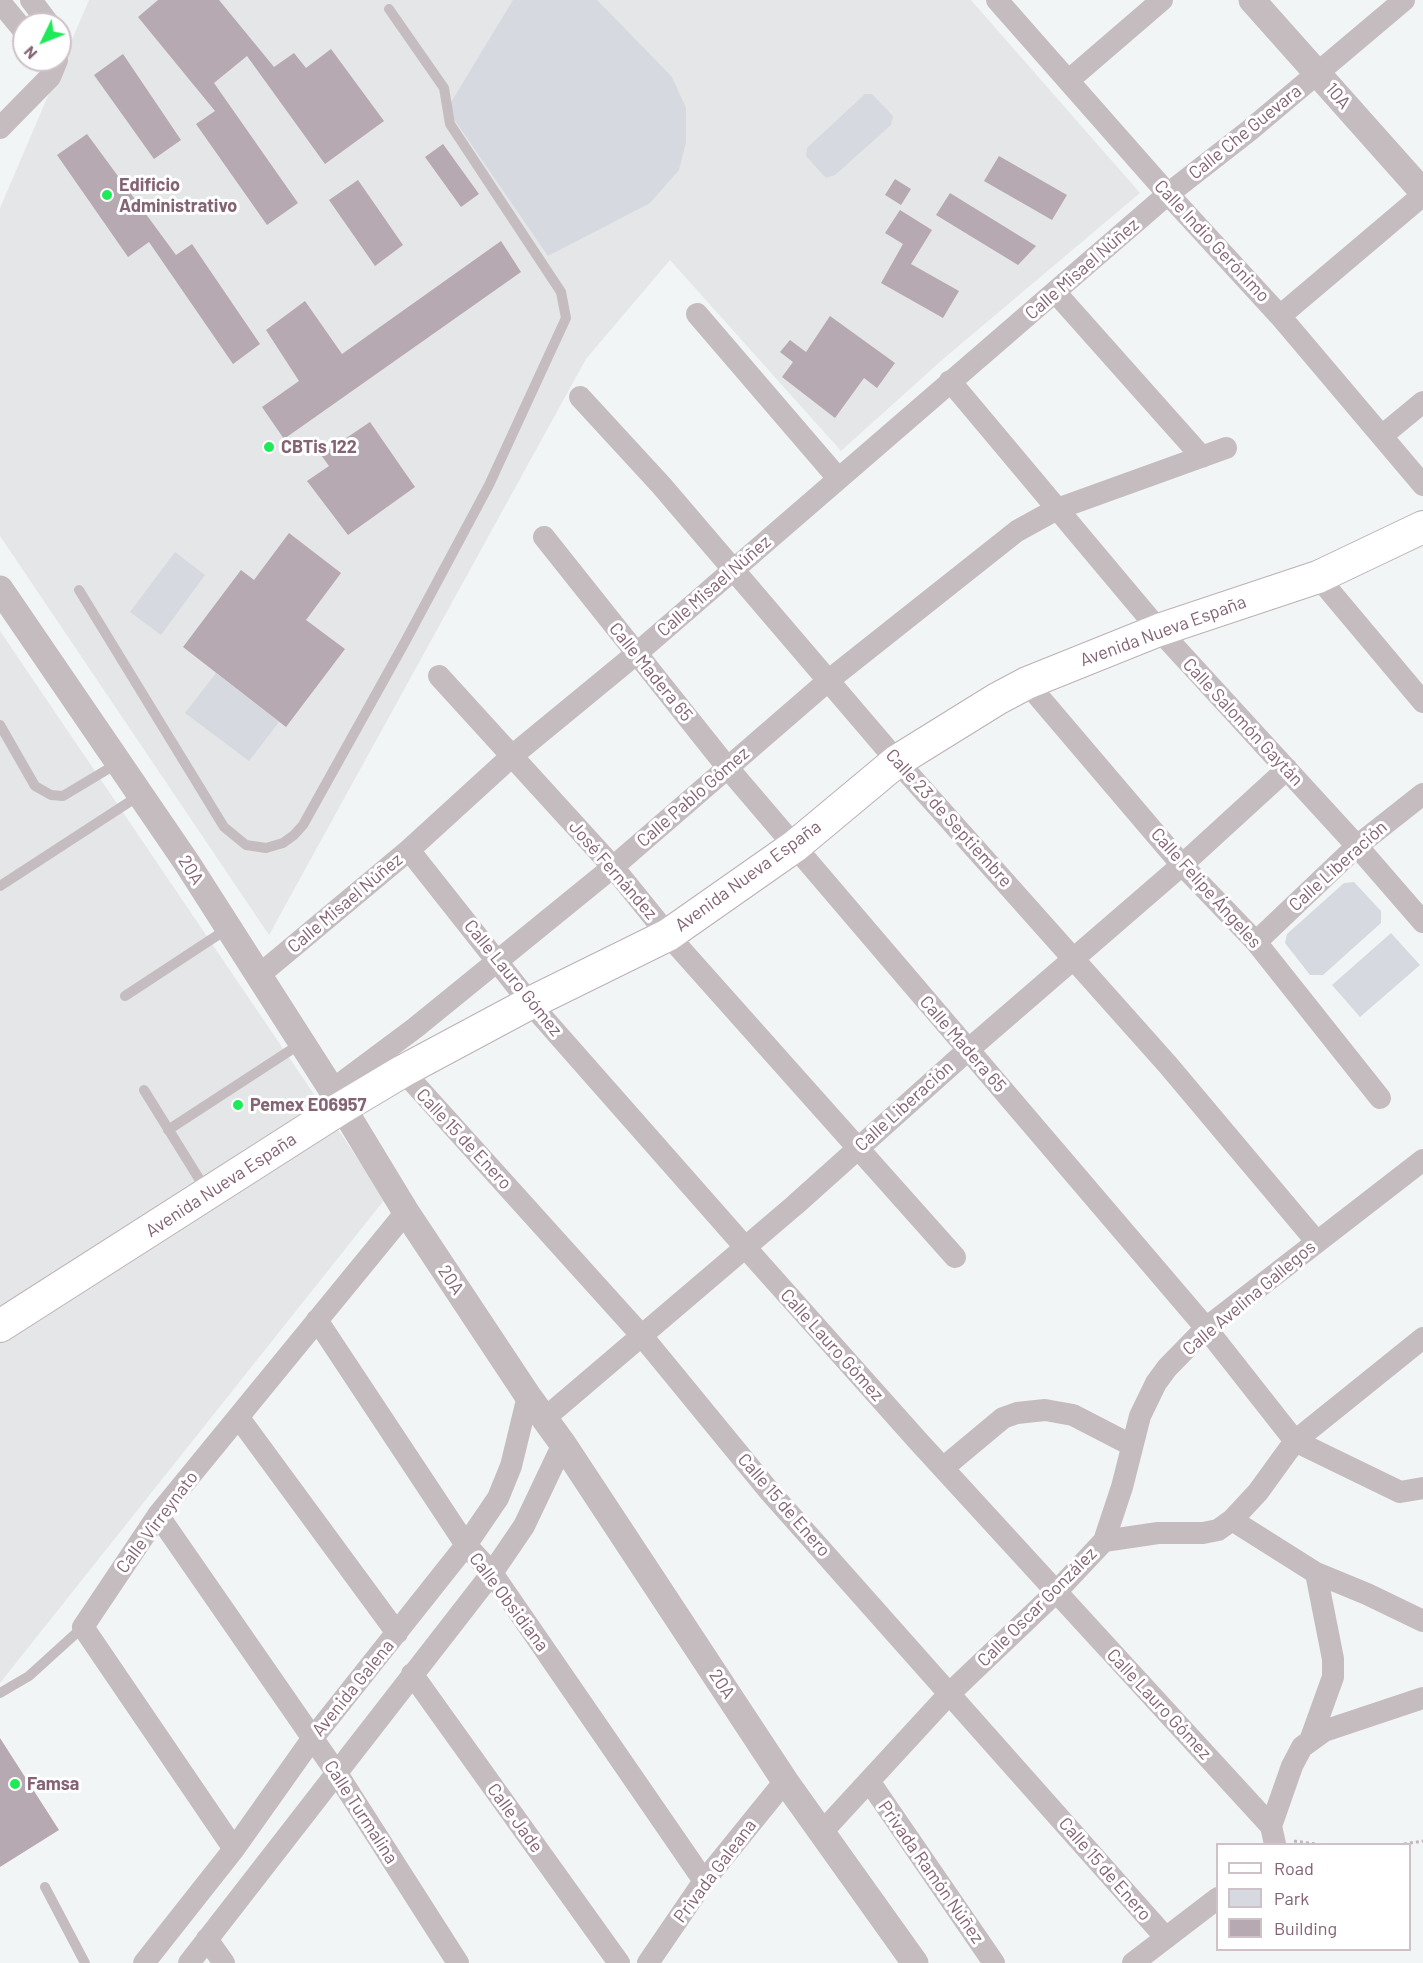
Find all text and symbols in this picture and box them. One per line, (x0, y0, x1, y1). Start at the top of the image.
north arrow (12, 12, 72, 72)
text: N (19, 43, 41, 64)
street label: 10A (1321, 79, 1355, 113)
street label: Calle Che Guevara (1184, 80, 1306, 184)
place label: Edificio Administrativo (119, 174, 237, 216)
street label: Calle Indio Gerónimo (1150, 175, 1274, 307)
marker: Edificio Administrativo (100, 188, 114, 202)
street label: Calle Misael Núñez (1021, 214, 1143, 324)
place label: CBTis 122 (281, 436, 357, 458)
marker: CBTis 122 (262, 440, 276, 454)
street label: Calle Misael Núñez (653, 531, 775, 641)
street label: Avenida Nueva España (1077, 591, 1249, 671)
street label: Calle Madera 65 (605, 618, 697, 726)
street label: Calle Salomón Gaytán (1178, 654, 1308, 790)
street label: Calle Pablo Gómez (632, 742, 754, 852)
street label: Calle 23 de Septiembre (881, 744, 1017, 892)
street label: José Fernández (564, 816, 662, 924)
street label: Avenida Nueva España (671, 816, 825, 936)
street label: Calle Liberación (1284, 816, 1392, 916)
street label: Calle Felipe Ángeles (1146, 823, 1266, 953)
street label: Calle Misael Núñez (283, 849, 407, 957)
street label: 20A (174, 851, 208, 889)
street label: Calle Lauro Gómez (459, 915, 567, 1041)
street label: Calle Madera 65 (915, 991, 1011, 1097)
street label: Calle Liberación (850, 1056, 958, 1156)
street label: Calle 15 de Enero (412, 1084, 516, 1194)
place label: Pemex E06957 (250, 1094, 366, 1116)
marker: Pemex E06957 (231, 1098, 245, 1112)
street label: Avenida Nueva España (142, 1128, 300, 1242)
street label: Calle Avelina Gallegos (1178, 1236, 1320, 1360)
street label: 20A (433, 1261, 469, 1299)
street label: Calle Lauro Gómez (776, 1284, 888, 1406)
street label: Calle 15 de Enero (733, 1449, 835, 1561)
street label: Calle Virreynato (112, 1467, 202, 1577)
street label: Calle Oscar González (973, 1543, 1101, 1671)
street label: Calle Obsidiana (465, 1548, 553, 1656)
street label: Avenida Galena (308, 1635, 398, 1741)
street label: Calle Lauro Gómez (1102, 1644, 1216, 1764)
street label: 20A (705, 1665, 739, 1703)
street label: Calle Turmalina (320, 1756, 402, 1868)
place label: Famsa (27, 1773, 79, 1795)
marker: Famsa (8, 1777, 22, 1791)
street label: Calle Jade (483, 1779, 547, 1857)
street label: Privada Ramón Núñez (874, 1797, 988, 1947)
street label: Calle 15 de Enero (1054, 1813, 1156, 1925)
street label: Privada Galeana (669, 1815, 761, 1927)
legend (1216, 1843, 1411, 1951)
text: Road (1274, 1857, 1314, 1879)
text: Park (1274, 1887, 1309, 1909)
text: Building (1274, 1917, 1337, 1939)

